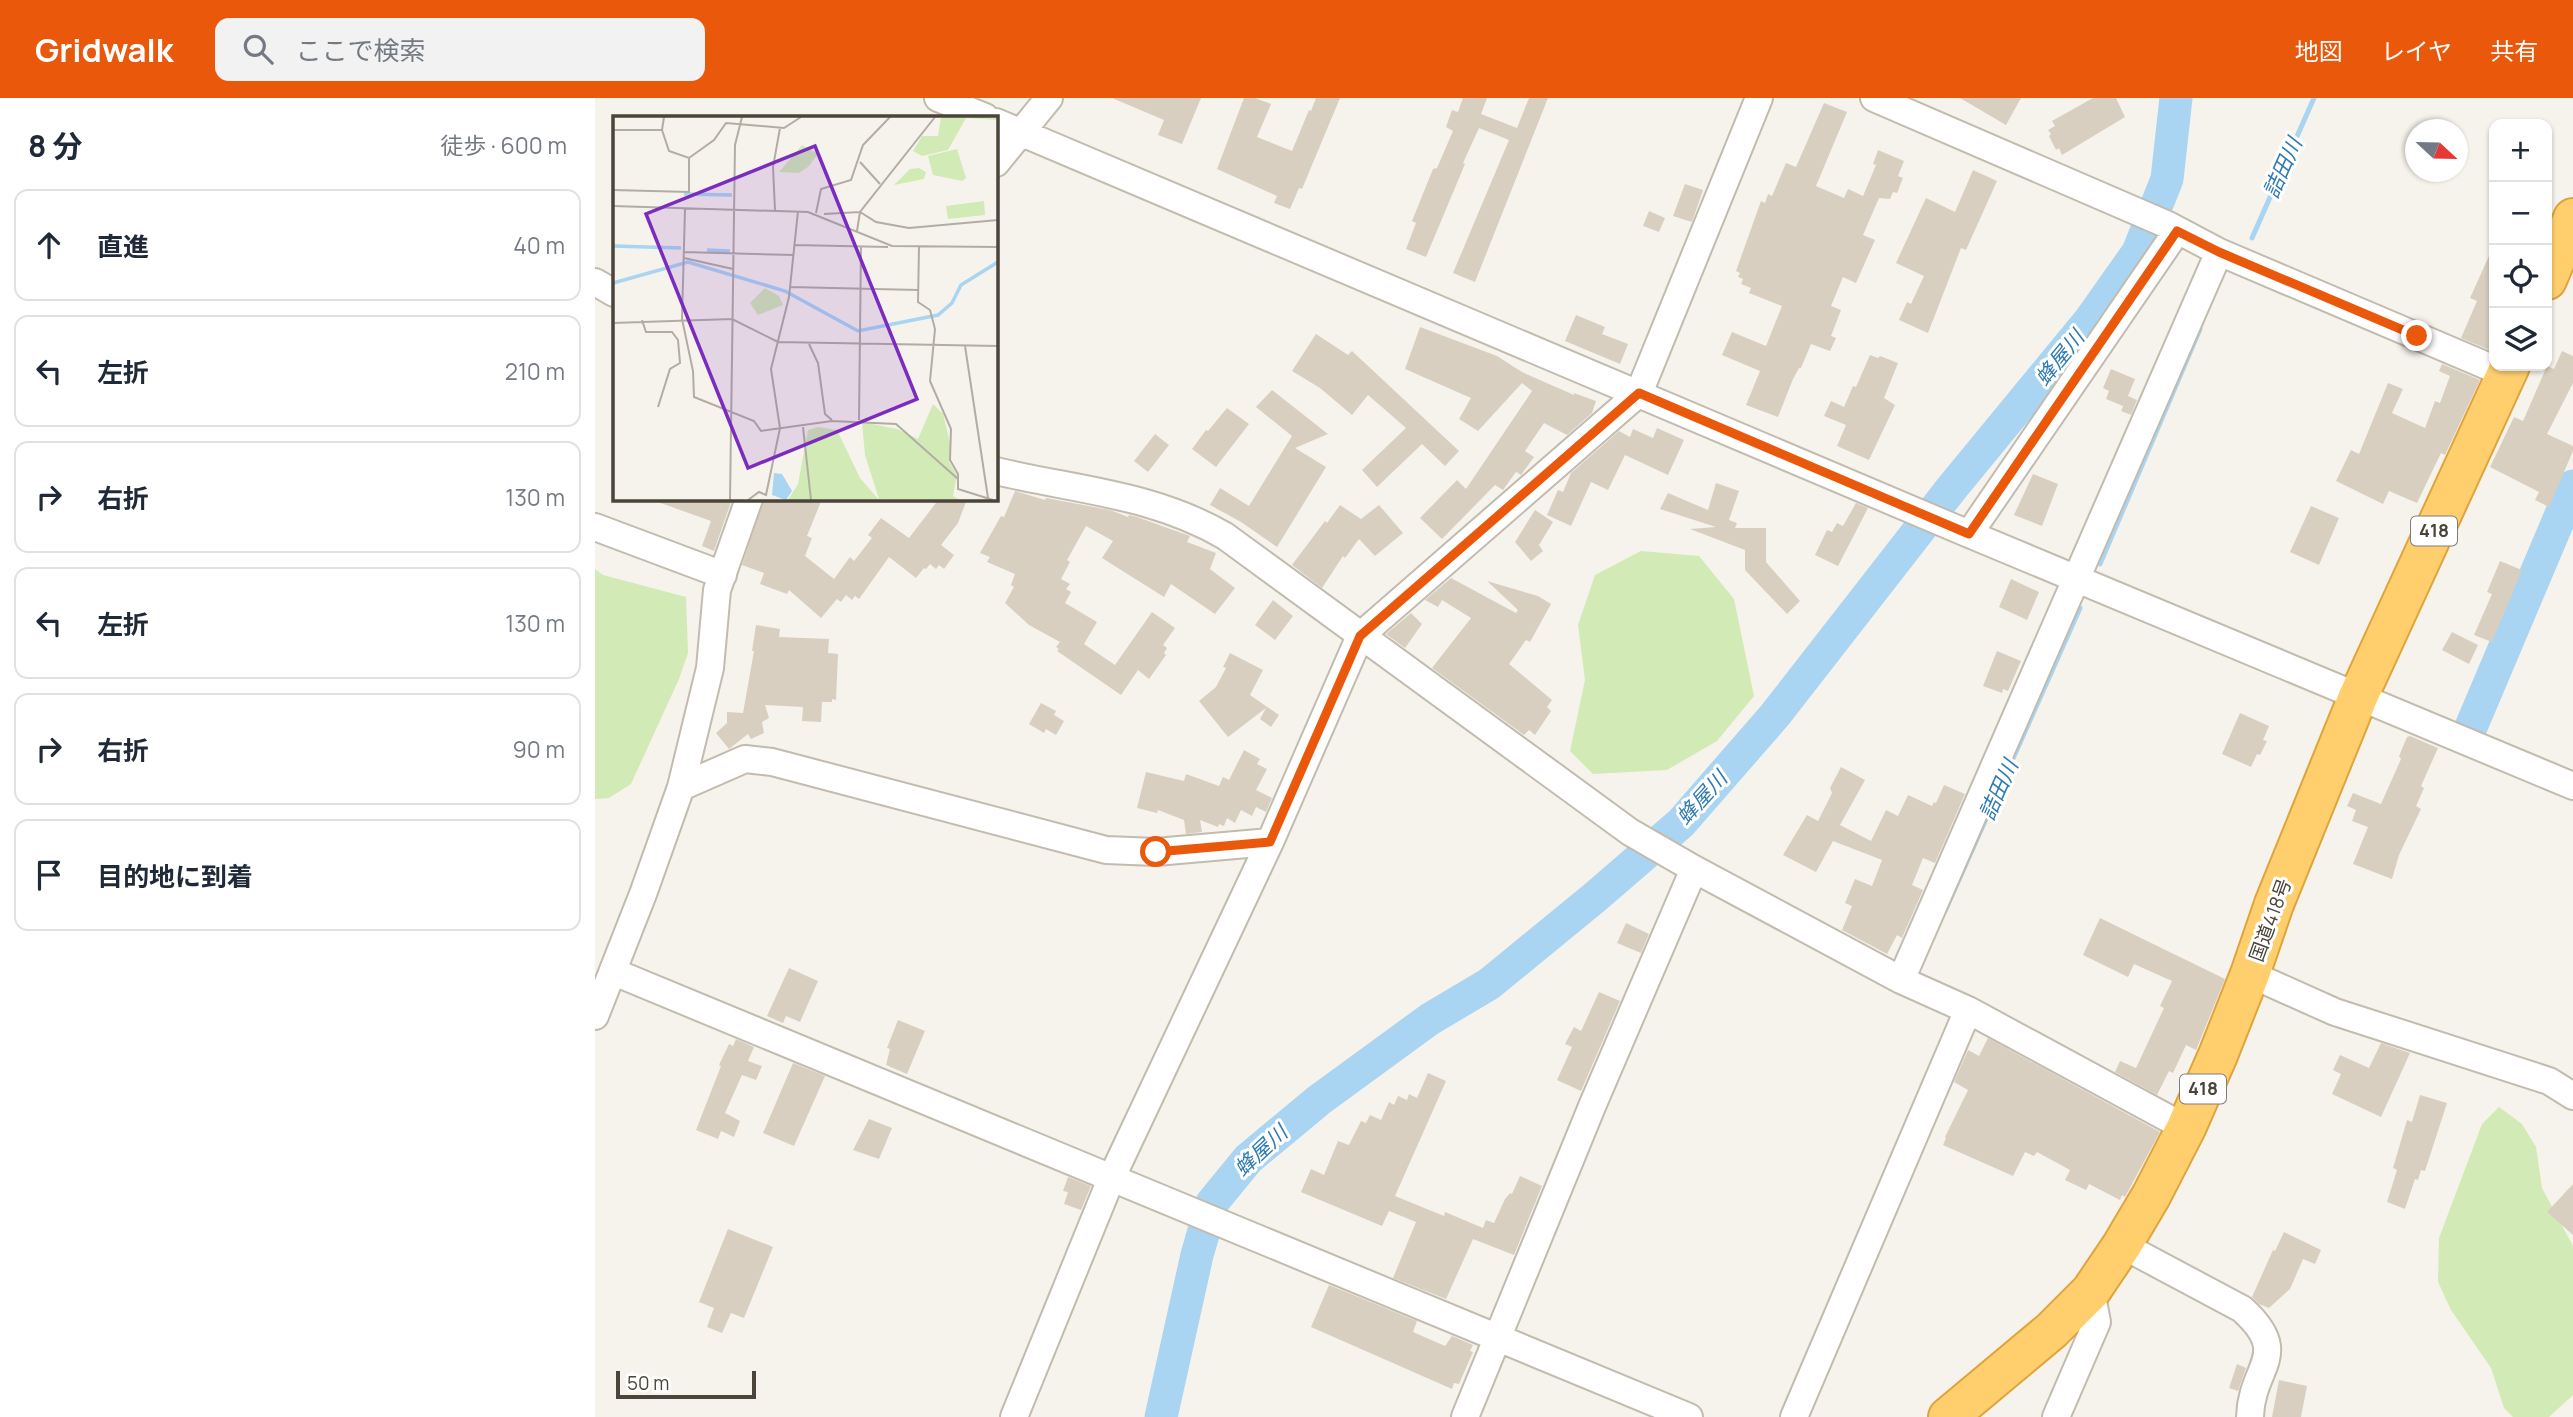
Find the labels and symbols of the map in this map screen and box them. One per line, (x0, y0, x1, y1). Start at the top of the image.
inset map (613, 116, 997, 500)
north arrow (2405, 119, 2468, 182)
water label: 詰田川 (2256, 131, 2309, 202)
route end (2401, 320, 2432, 351)
water label: 蜂屋川 (2029, 323, 2091, 391)
road number: 418 (2411, 516, 2457, 545)
water label: 詰田川 (1972, 753, 2025, 824)
water label: 蜂屋川 (1670, 763, 1734, 830)
route start (1140, 836, 1171, 867)
street label: 国道418号 (2243, 875, 2297, 965)
road number: 418 (2180, 1074, 2226, 1104)
water label: 蜂屋川 (1228, 1117, 1294, 1182)
scale bar (616, 1368, 756, 1400)

